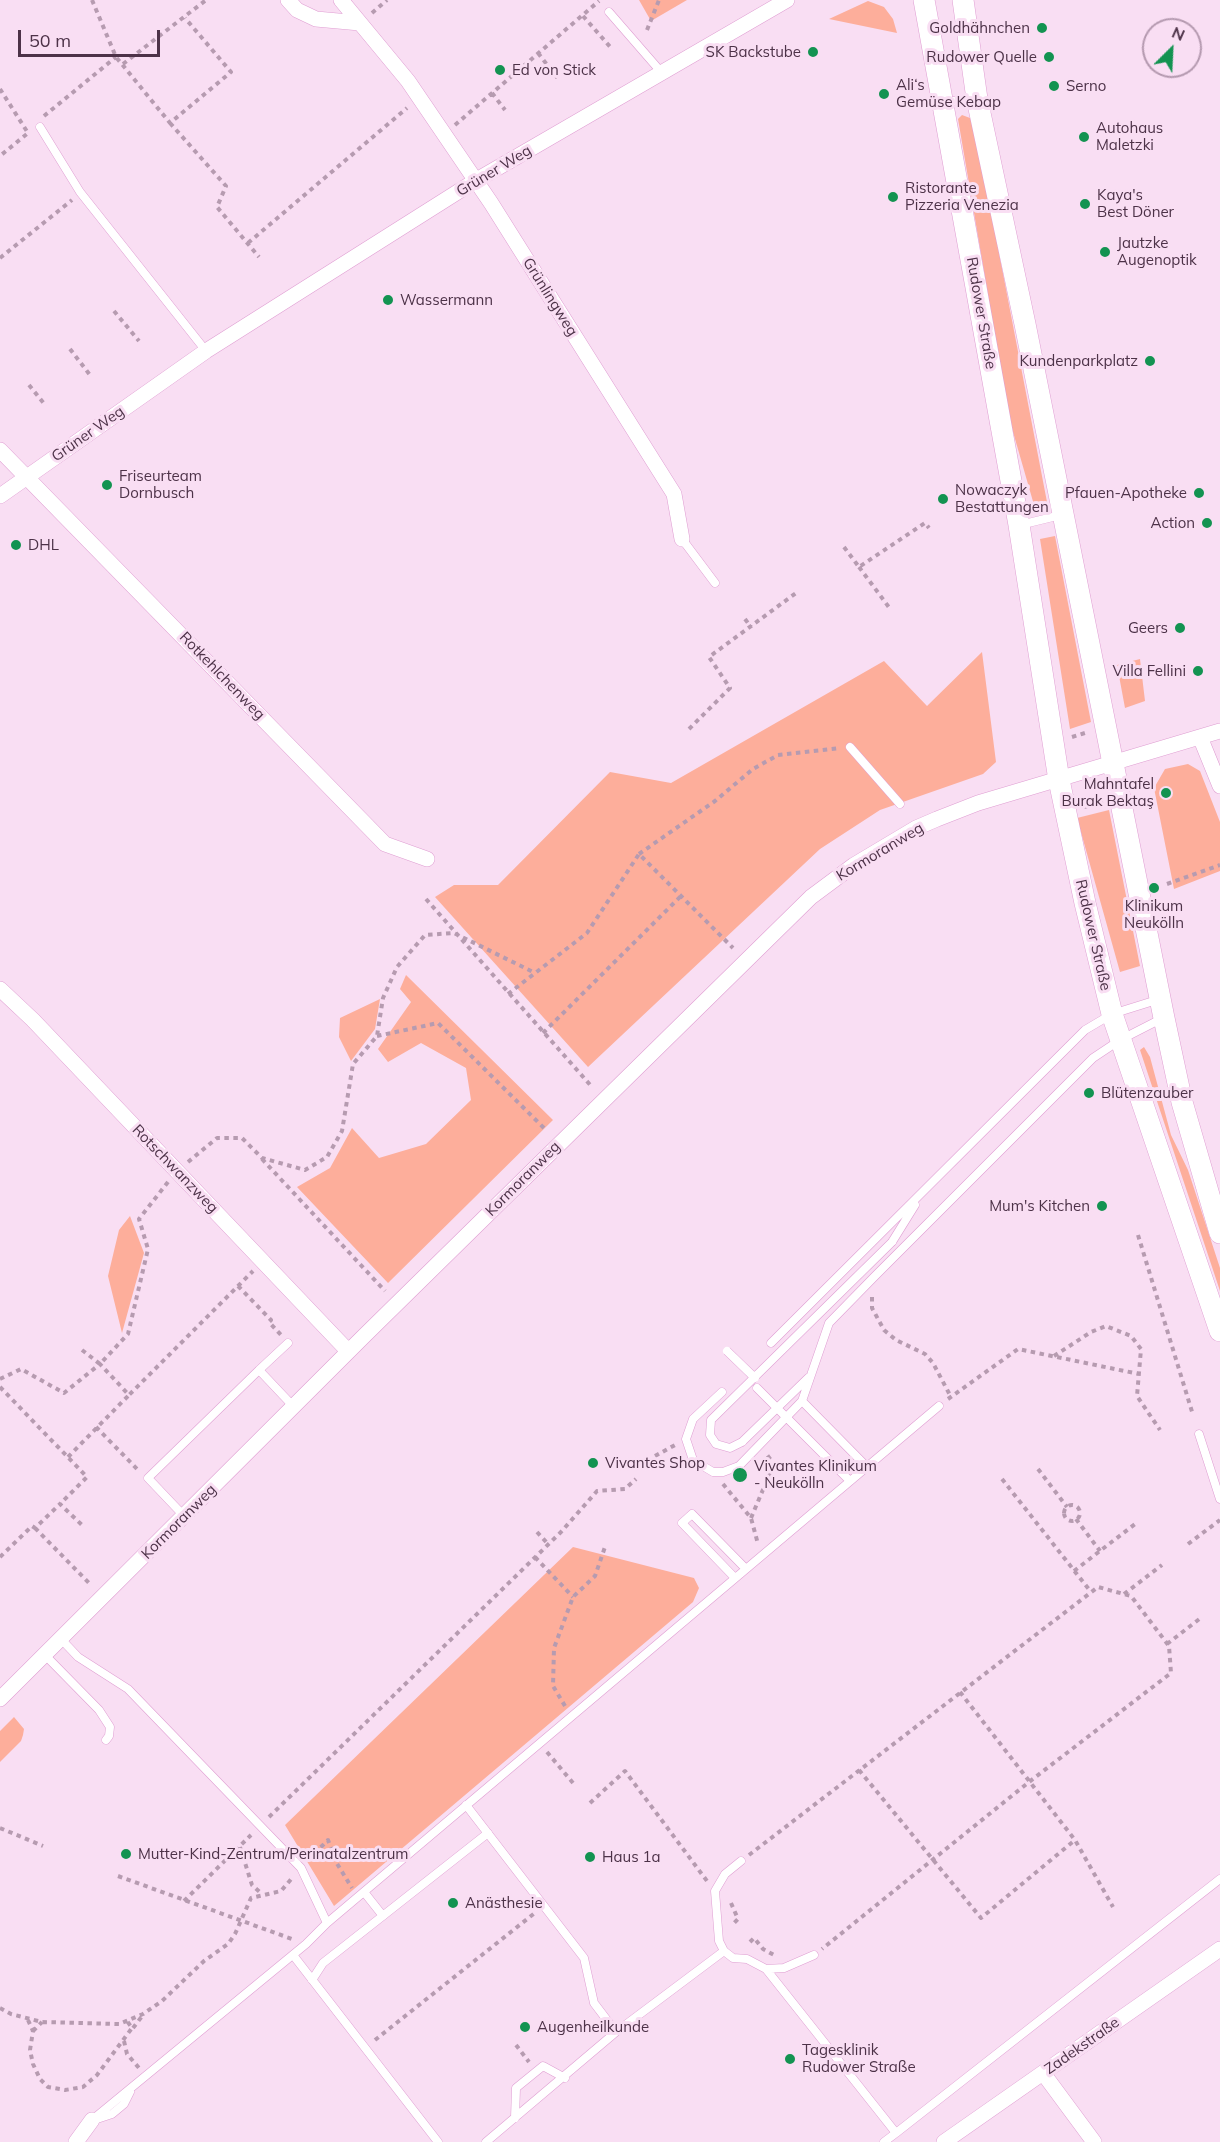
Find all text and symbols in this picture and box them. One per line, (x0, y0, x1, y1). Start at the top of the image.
scale bar (21, 18, 164, 56)
north arrow (1142, 18, 1202, 78)
place label: Goldhähnchen (929, 19, 1030, 37)
marker: Goldhähnchen (1035, 21, 1049, 35)
text: N (1169, 22, 1188, 45)
text: 50 m (29, 29, 71, 52)
place label: SK Backstube (706, 43, 801, 61)
marker: SK Backstube (806, 45, 820, 59)
place label: Rudower Quelle (926, 48, 1037, 66)
marker: Rudower Quelle (1042, 50, 1056, 64)
place label: Ed von Stick (512, 61, 596, 79)
marker: Ed von Stick (493, 63, 507, 77)
place label: Ali‘s Gemüse Kebap (896, 76, 1001, 111)
place label: Serno (1066, 77, 1106, 95)
marker: Serno (1047, 79, 1061, 93)
marker: Ali‘s Gemüse Kebap (877, 87, 891, 101)
place label: Autohaus Maletzki (1096, 119, 1163, 154)
marker: Autohaus Maletzki (1077, 130, 1091, 144)
street label: Grüner Weg (453, 142, 535, 200)
place label: Ristorante Pizzeria Venezia (905, 179, 1019, 214)
place label: Kaya's Best Döner (1097, 186, 1174, 221)
marker: Ristorante Pizzeria Venezia (886, 190, 900, 204)
marker: Kaya's Best Döner (1078, 197, 1092, 211)
place label: Jautzke Augenoptik (1117, 234, 1197, 269)
marker: Jautzke Augenoptik (1098, 245, 1112, 259)
street label: Grünlingweg (519, 255, 581, 339)
street label: Rudower Straße (962, 256, 1000, 370)
place label: Wassermann (400, 291, 493, 309)
marker: Wassermann (381, 293, 395, 307)
place label: Kundenparkplatz (1019, 352, 1138, 370)
marker: Kundenparkplatz (1143, 354, 1157, 368)
street label: Grüner Weg (48, 402, 128, 466)
place label: Friseurteam Dornbusch (119, 467, 202, 502)
marker: Friseurteam Dornbusch (100, 478, 114, 492)
place label: Nowaczyk Bestattungen (955, 481, 1049, 516)
place label: Pfauen-Apotheke (1065, 484, 1187, 502)
marker: Pfauen-Apotheke (1192, 486, 1206, 500)
marker: Nowaczyk Bestattungen (936, 492, 950, 506)
place label: Action (1150, 514, 1195, 532)
marker: Action (1200, 516, 1214, 530)
place label: DHL (28, 536, 59, 554)
marker: DHL (9, 538, 23, 552)
place label: Geers (1128, 619, 1168, 637)
marker: Geers (1173, 621, 1187, 635)
street label: Rotkehlchenweg (176, 628, 268, 724)
place label: Villa Fellini (1113, 662, 1186, 680)
marker: Villa Fellini (1191, 664, 1205, 678)
place label: Mahntafel Burak Bektaş (1062, 775, 1154, 810)
marker: Mahntafel Burak Bektaş (1159, 786, 1173, 800)
street label: Kormoranweg (833, 819, 927, 885)
street label: Rudower Straße (1071, 878, 1115, 992)
marker: Klinikum Neukölln (1147, 881, 1161, 895)
place label: Klinikum Neukölln (1124, 897, 1184, 932)
place label: Blütenzauber (1101, 1084, 1194, 1102)
marker: Blütenzauber (1082, 1086, 1096, 1100)
street label: Rotschwanzweg (128, 1121, 222, 1217)
street label: Kormoranweg (482, 1138, 564, 1220)
place label: Mum's Kitchen (989, 1197, 1090, 1215)
marker: Mum's Kitchen (1095, 1199, 1109, 1213)
place label: Vivantes Shop (605, 1454, 705, 1472)
marker: Vivantes Shop (586, 1456, 600, 1470)
place label: Vivantes Klinikum - Neukölln (754, 1457, 877, 1492)
marker: Vivantes Klinikum - Neukölln (731, 1466, 749, 1484)
street label: Kormoranweg (138, 1481, 220, 1563)
place label: Mutter-Kind-Zentrum/Perinatalzentrum (138, 1845, 409, 1863)
marker: Mutter-Kind-Zentrum/Perinatalzentrum (119, 1847, 133, 1861)
place label: Haus 1a (602, 1848, 660, 1866)
marker: Haus 1a (583, 1850, 597, 1864)
place label: Anästhesie (465, 1894, 543, 1912)
marker: Anästhesie (446, 1896, 460, 1910)
street label: Zadekstraße (1041, 2014, 1123, 2078)
place label: Augenheilkunde (537, 2018, 649, 2036)
marker: Augenheilkunde (518, 2020, 532, 2034)
place label: Tagesklinik Rudower Straße (802, 2041, 916, 2076)
marker: Tagesklinik Rudower Straße (783, 2052, 797, 2066)

